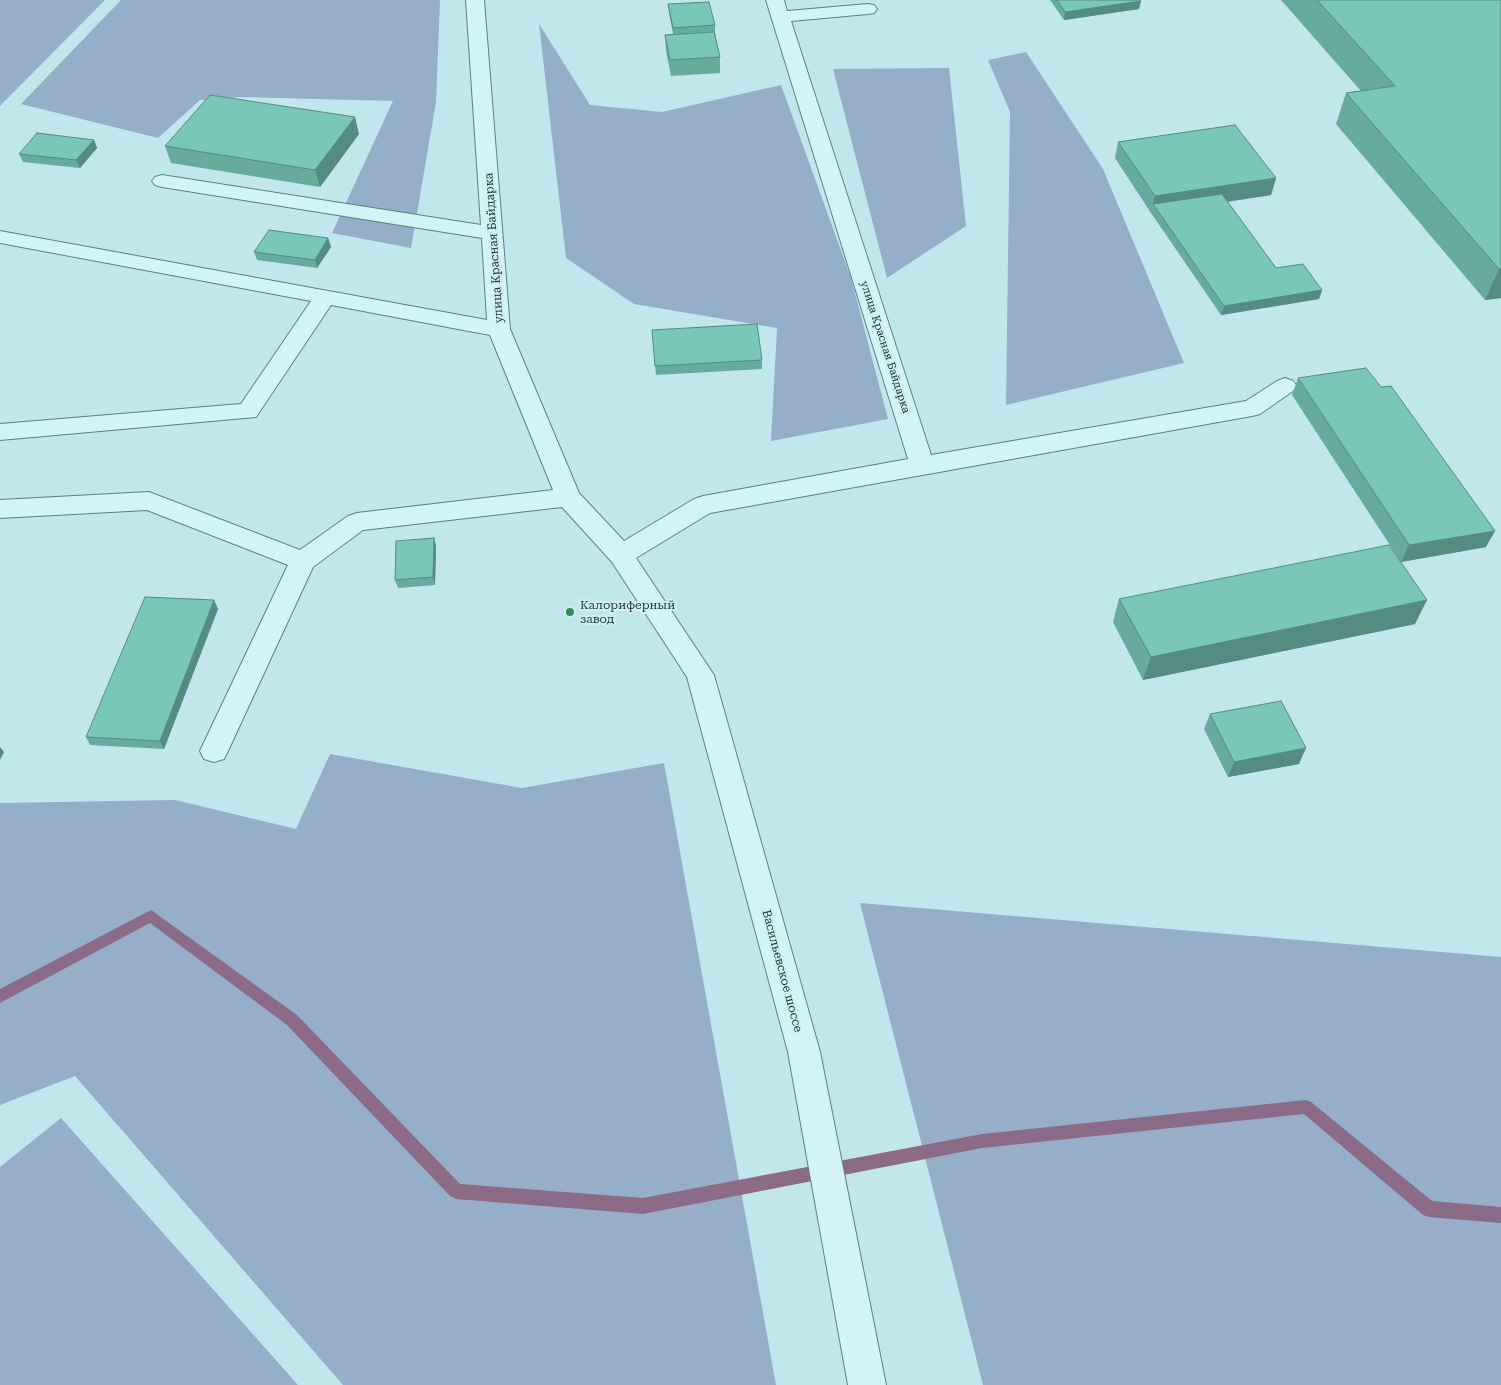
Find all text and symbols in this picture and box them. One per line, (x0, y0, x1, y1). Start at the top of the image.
street label: улица Красная Байдарка (482, 172, 506, 324)
street label: улица Красная Байдарка (857, 279, 913, 415)
place label: Калориферный завод (580, 598, 675, 626)
marker: Калориферный завод (564, 606, 576, 618)
street label: Васильевское шоссе (759, 908, 805, 1034)

